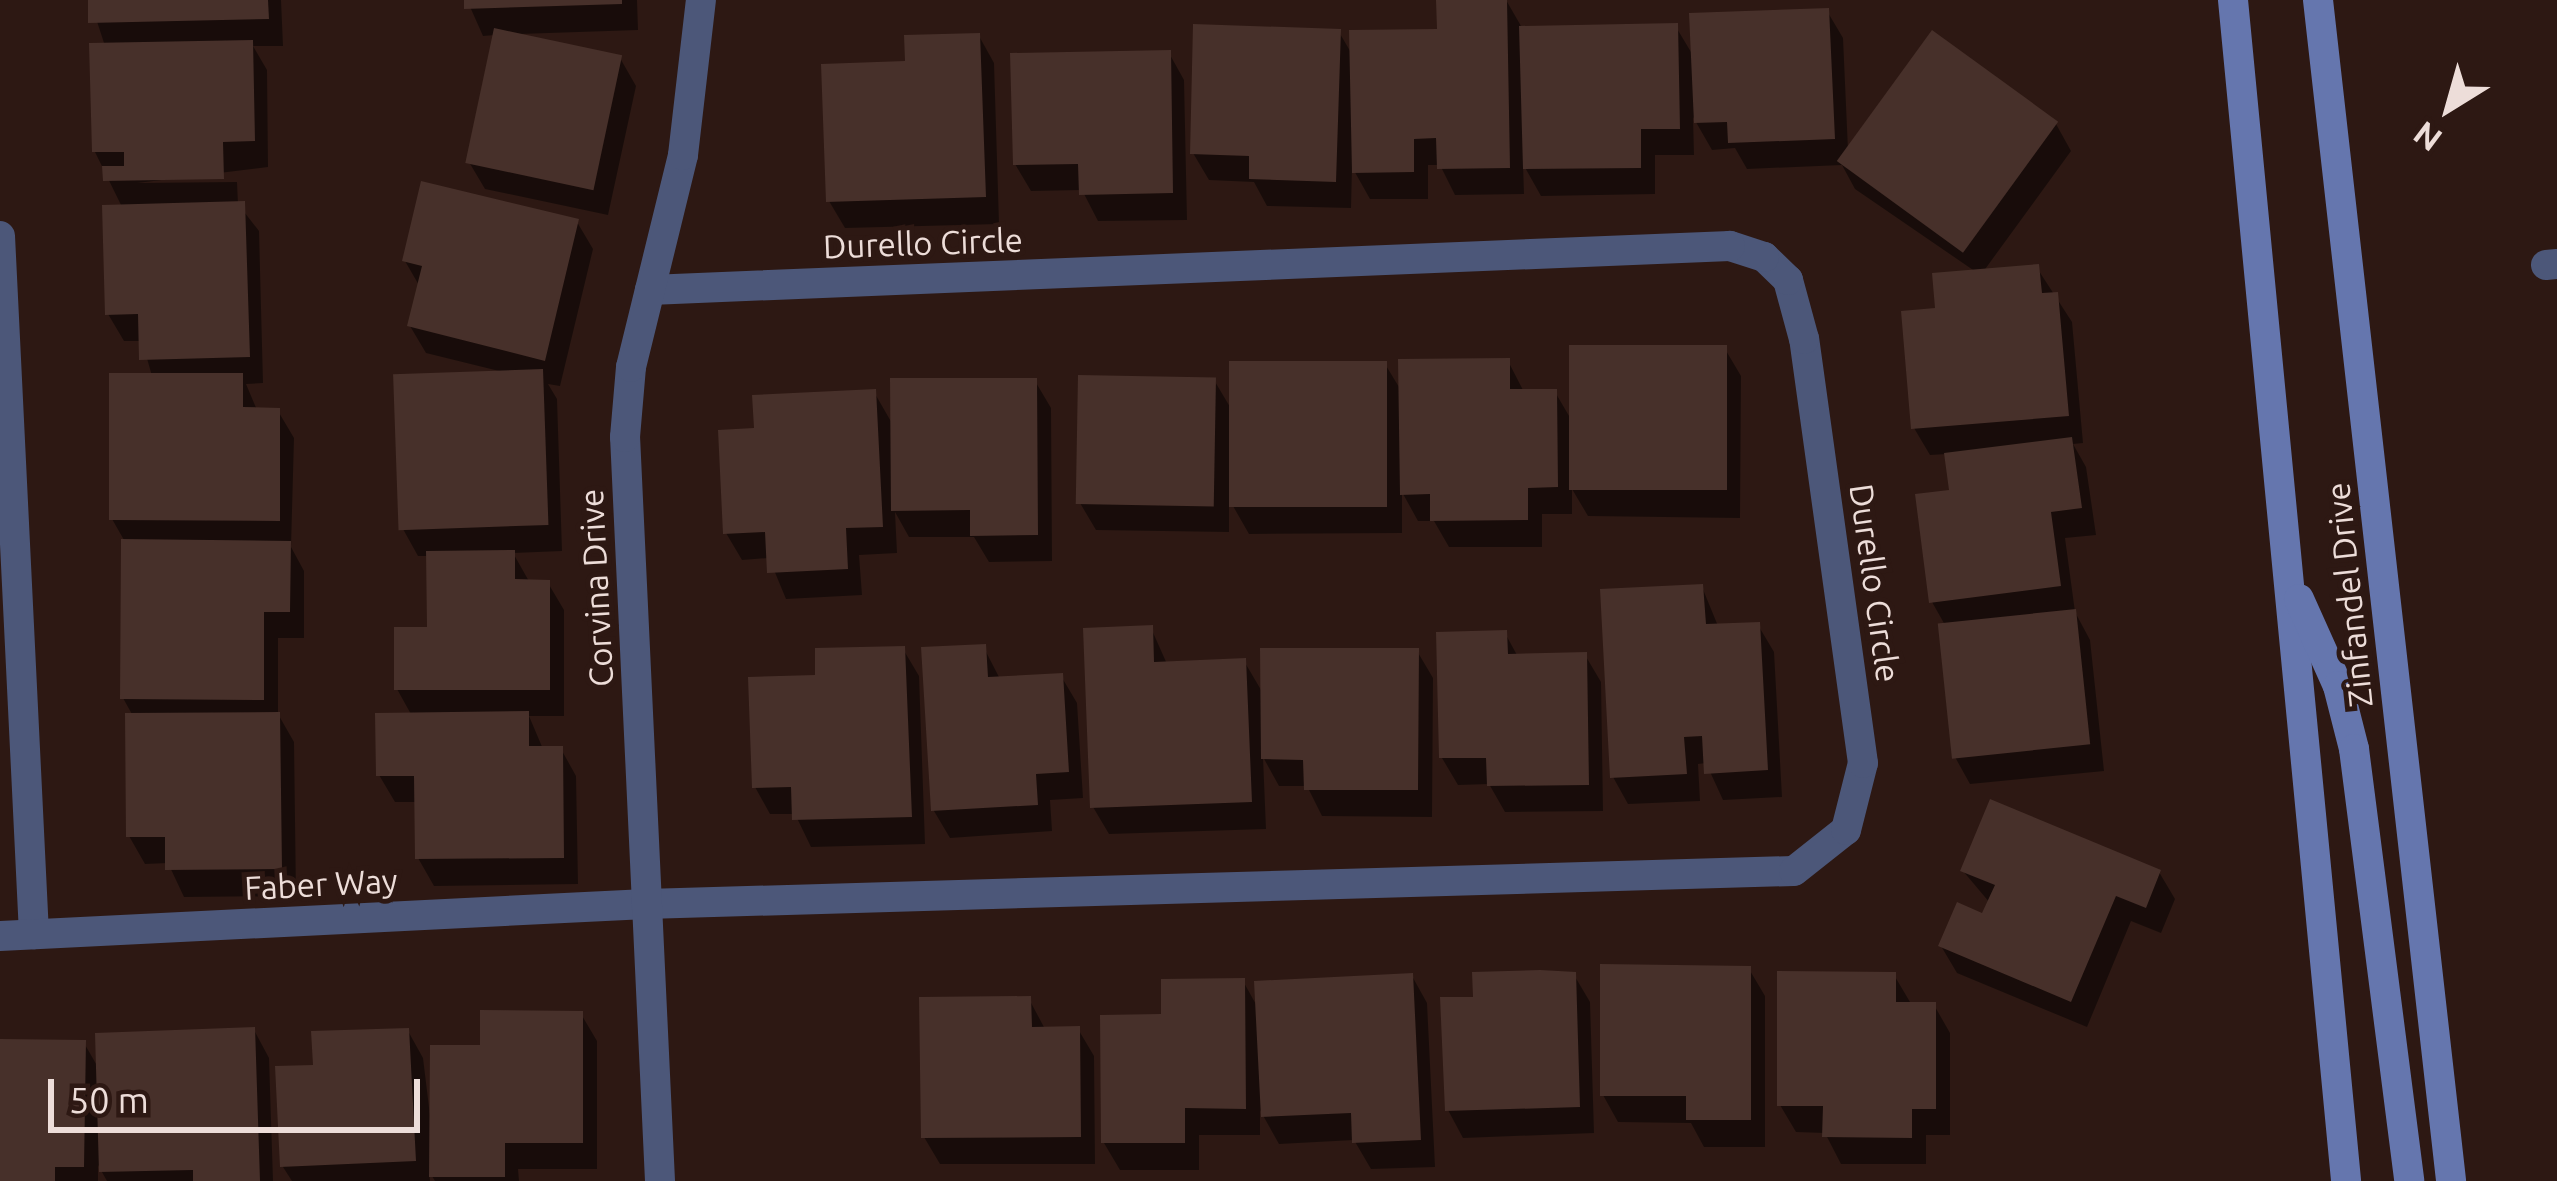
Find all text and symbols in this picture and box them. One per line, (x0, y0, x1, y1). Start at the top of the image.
north arrow (2389, 48, 2509, 168)
text: N (2406, 115, 2448, 159)
street label: Durello Circle (822, 220, 1024, 266)
street label: Durello Circle (1841, 481, 1909, 685)
street label: Zinfandel Drive (2317, 481, 2381, 709)
street label: Corvina Drive (571, 488, 621, 688)
street label: Faber Way (243, 860, 399, 908)
scale bar (54, 1055, 426, 1129)
text: 50 m (69, 1079, 149, 1120)

